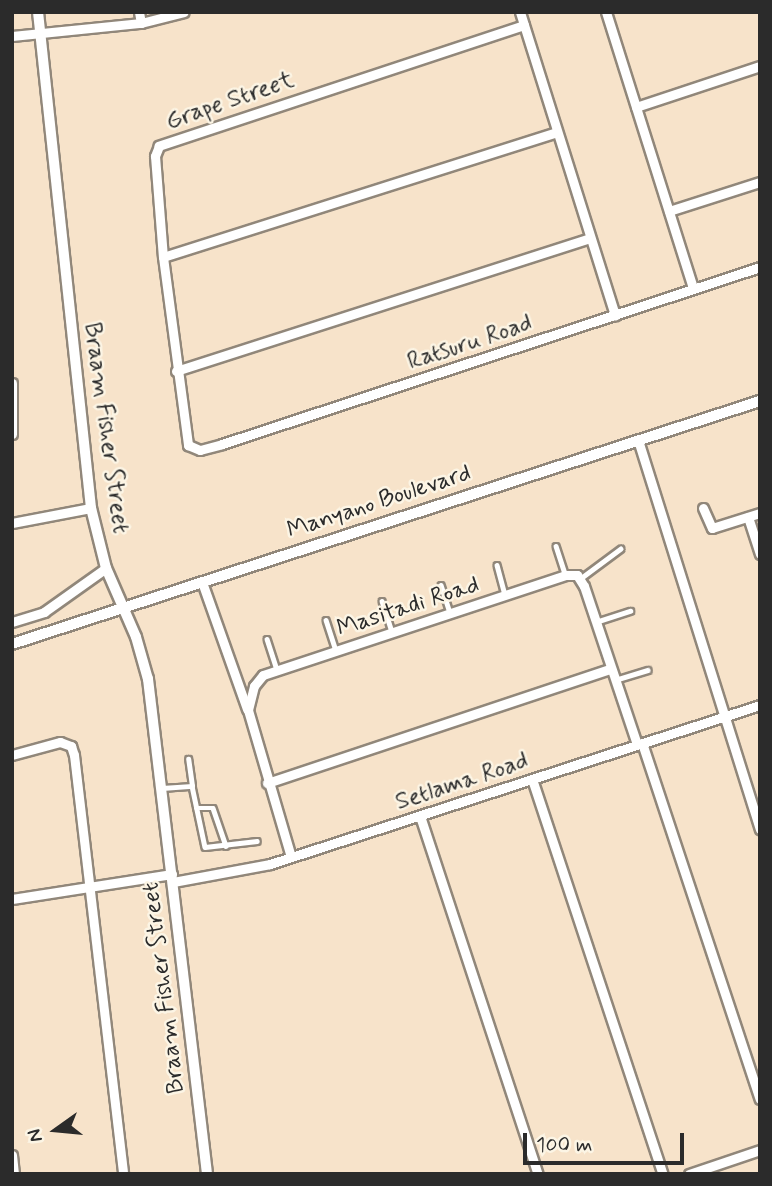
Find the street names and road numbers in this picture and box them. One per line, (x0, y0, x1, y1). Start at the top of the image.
street label: Grape Street (162, 66, 298, 136)
street label: Ratsuru Road (404, 309, 536, 377)
street label: Braam Fisher Street (77, 319, 135, 537)
street label: Manyano Boulevard (283, 459, 475, 545)
street label: Masitadi Road (334, 571, 482, 643)
street label: Setlama Road (392, 747, 532, 817)
street label: Braam Fisher Street (136, 879, 192, 1097)

